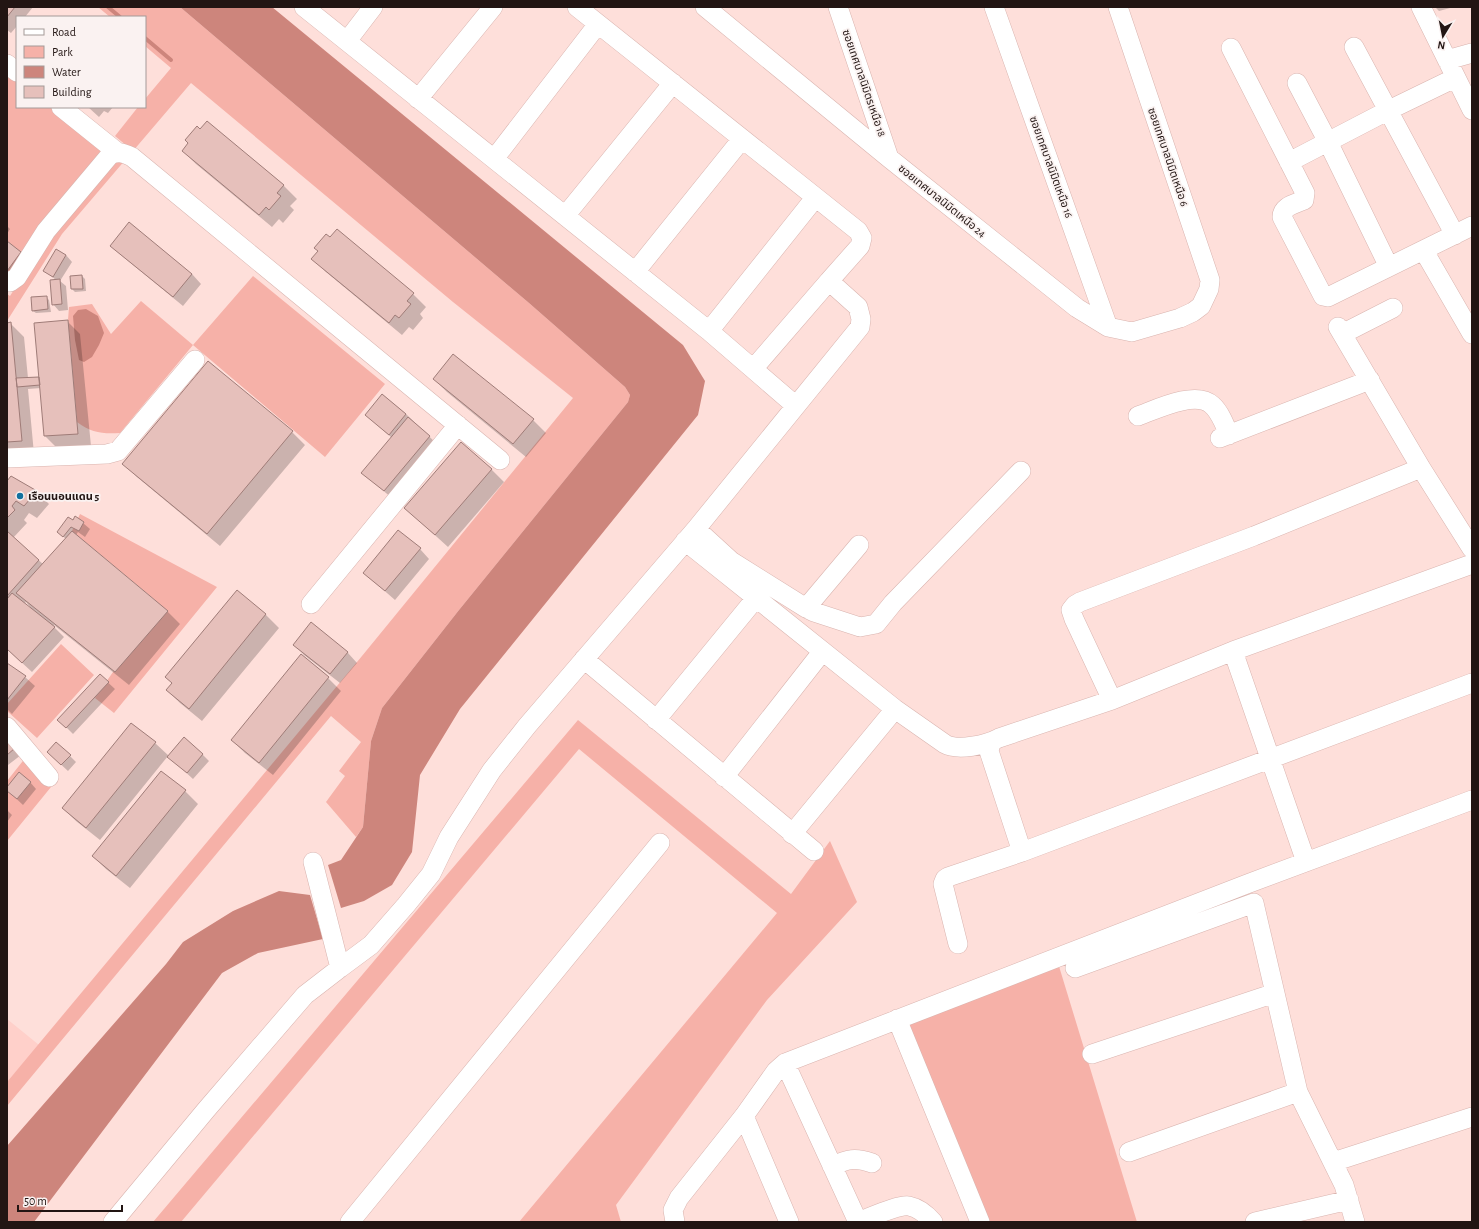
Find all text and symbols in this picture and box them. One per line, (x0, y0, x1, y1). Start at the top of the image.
legend (16, 16, 146, 108)
north arrow (1423, 16, 1463, 56)
text: Road (52, 26, 76, 38)
street label: ซอยเทศบาลนิมิตรเหนือ 18 (840, 28, 888, 138)
text: N (1437, 39, 1446, 51)
text: Park (52, 46, 73, 58)
text: Water (52, 66, 81, 78)
text: Building (52, 86, 92, 98)
street label: ซอยเทศบาลนิมิตเหนือ 6 (1146, 106, 1190, 208)
street label: ซอยเทศบาลนิมิตเหนือ 16 (1027, 115, 1075, 219)
street label: ซอยเทศบาลนิมิตเหนือ 24 (896, 163, 988, 239)
marker: เรือนนอนแดน 5 (15, 491, 25, 501)
place label: เรือนนอนแดน 5 (28, 491, 99, 502)
scale bar (18, 1187, 122, 1213)
text: 50 m (24, 1195, 47, 1207)

